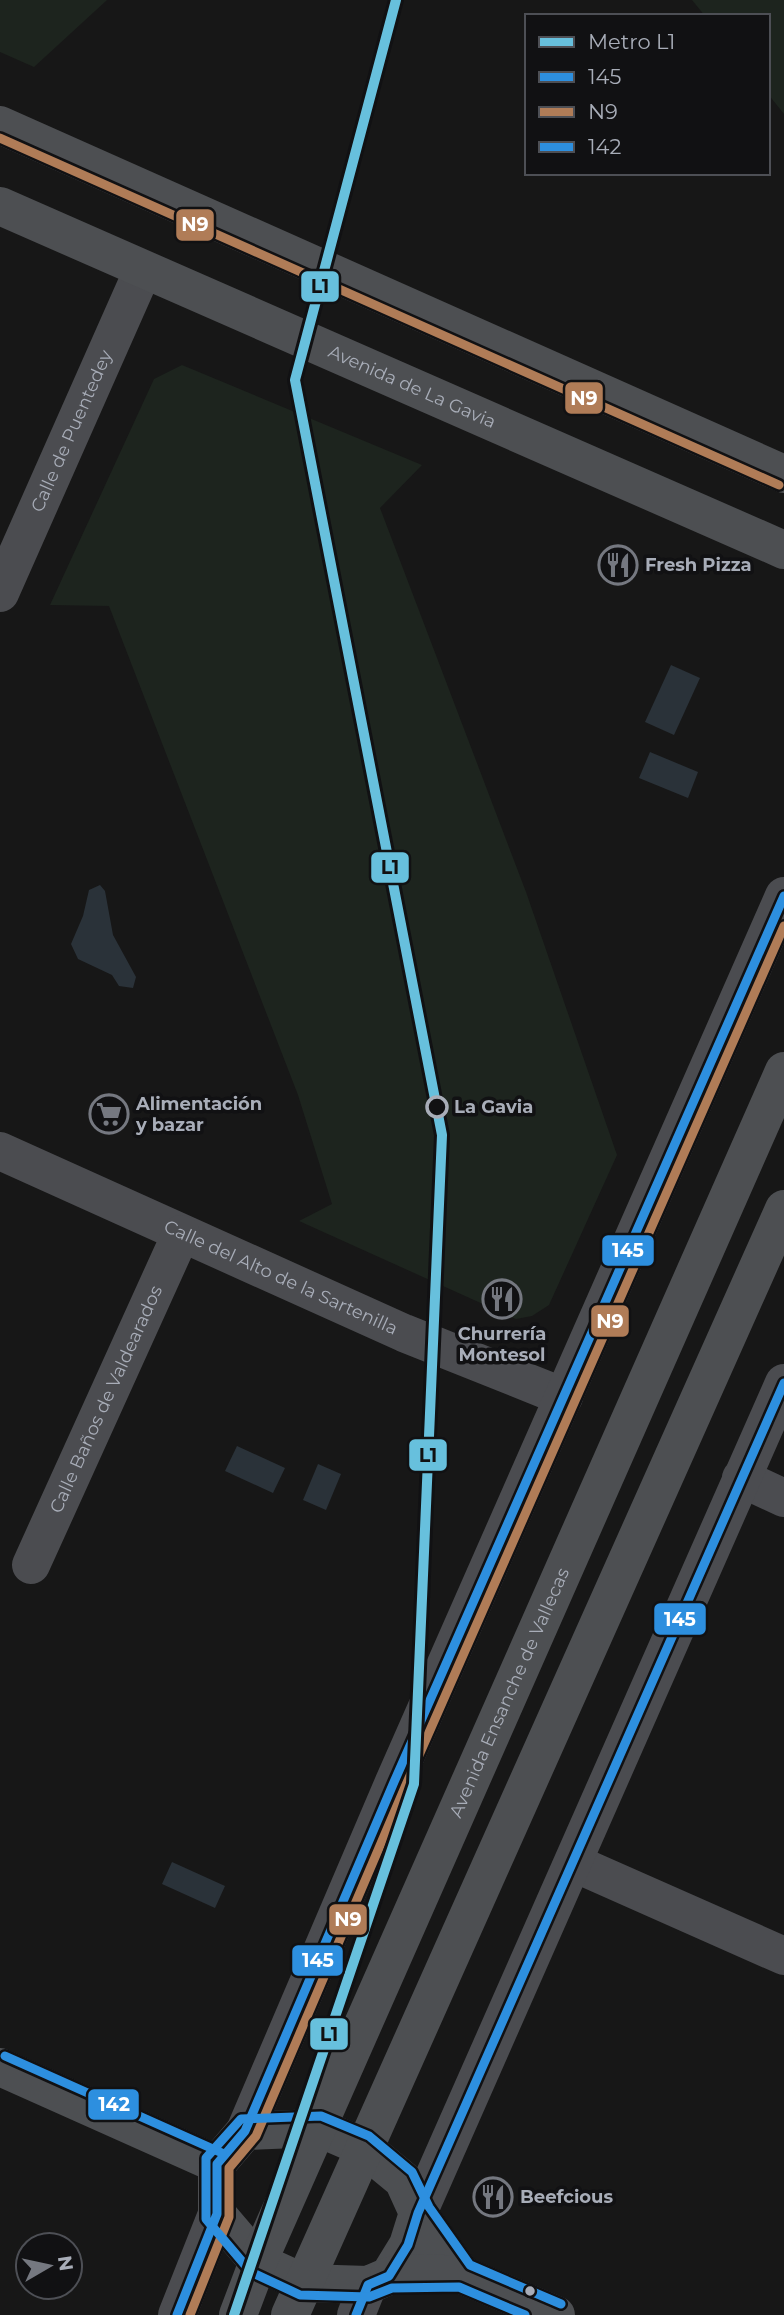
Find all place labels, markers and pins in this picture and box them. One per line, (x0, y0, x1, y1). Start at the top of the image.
restaurant icon: Fresh Pizza (597, 544, 639, 586)
place label: Fresh Pizza (645, 554, 752, 576)
supermarket icon: Alimentación y bazar (88, 1093, 130, 1135)
place label: Alimentación y bazar (135, 1093, 262, 1136)
marker: La Gavia (426, 1096, 448, 1118)
place label: La Gavia (454, 1096, 533, 1118)
restaurant icon: Churrería Montesol (481, 1278, 523, 1320)
place label: Churrería Montesol (458, 1323, 546, 1366)
restaurant icon: Beefcious (472, 2176, 514, 2218)
place label: Beefcious (520, 2186, 613, 2208)
unlabelled marker (523, 2284, 537, 2298)

